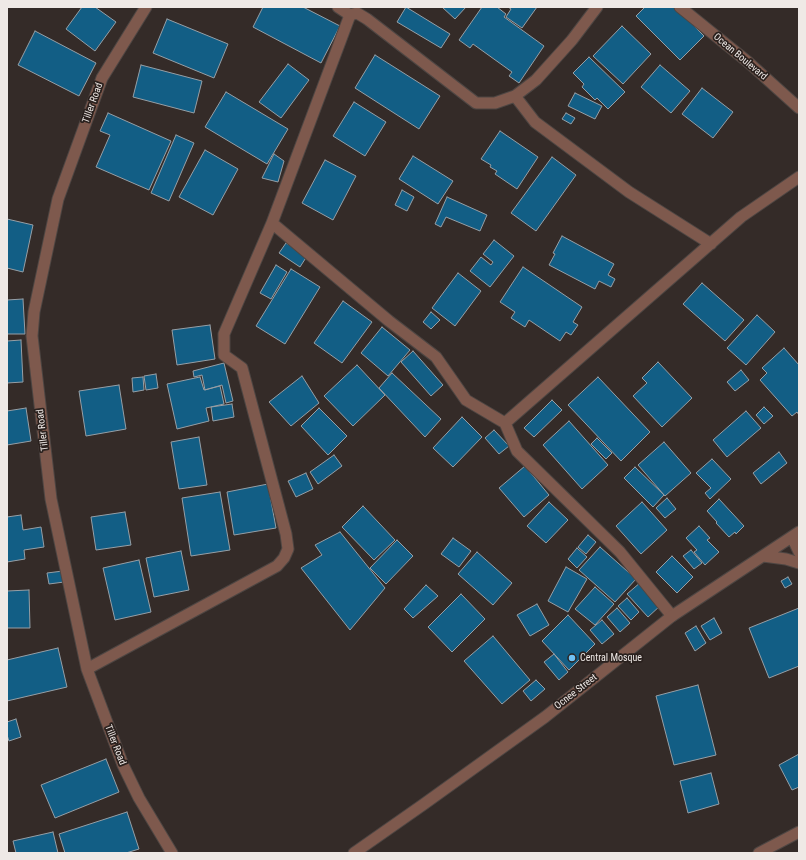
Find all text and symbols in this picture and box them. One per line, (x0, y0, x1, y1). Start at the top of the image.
street label: Ocean Boulevard (711, 31, 769, 83)
street label: Tiller Road (80, 81, 106, 125)
street label: Tiller Road (34, 408, 52, 452)
place label: Central Mosque (580, 652, 642, 664)
marker: Central Mosque (567, 653, 577, 663)
street label: Ocnee Street (552, 672, 600, 712)
street label: Tiller Road (102, 723, 128, 767)

